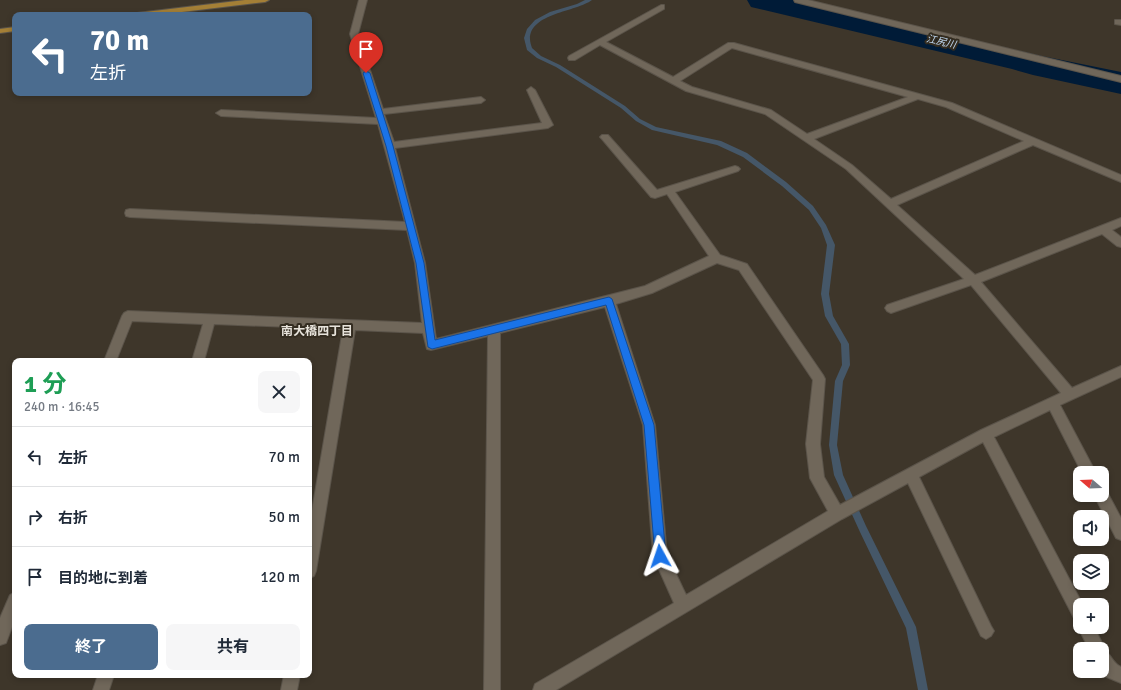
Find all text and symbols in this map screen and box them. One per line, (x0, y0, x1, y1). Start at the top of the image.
text: 70 m (90, 24, 149, 58)
icon: left (24, 28, 76, 80)
pin (349, 32, 383, 73)
water label: 江尻川 (925, 33, 958, 51)
icon: arrive (355, 38, 377, 60)
text: 左折 (90, 62, 126, 84)
district label: 南大橋四丁目 (281, 324, 353, 339)
text: 1 分 (24, 369, 66, 399)
button: close (258, 371, 300, 413)
text: 240 m · 16:45 (24, 399, 100, 415)
icon: left (24, 446, 46, 468)
text: 70 m (269, 448, 300, 466)
text: 左折 (58, 449, 88, 467)
north arrow (1073, 466, 1109, 502)
map controls (1073, 466, 1109, 678)
icon: right (24, 506, 46, 528)
text: 50 m (269, 508, 300, 526)
text: 右折 (58, 509, 88, 527)
button: sound (1073, 510, 1109, 546)
position arrow (639, 535, 681, 577)
button: layers (1073, 554, 1109, 590)
icon: arrive (24, 566, 46, 588)
text: 120 m (260, 568, 300, 586)
text: 目的地に到着 (58, 569, 148, 587)
button: + (1073, 598, 1109, 634)
button: 終了 (24, 624, 158, 670)
button: 共有 (166, 624, 300, 670)
button: − (1073, 642, 1109, 678)

